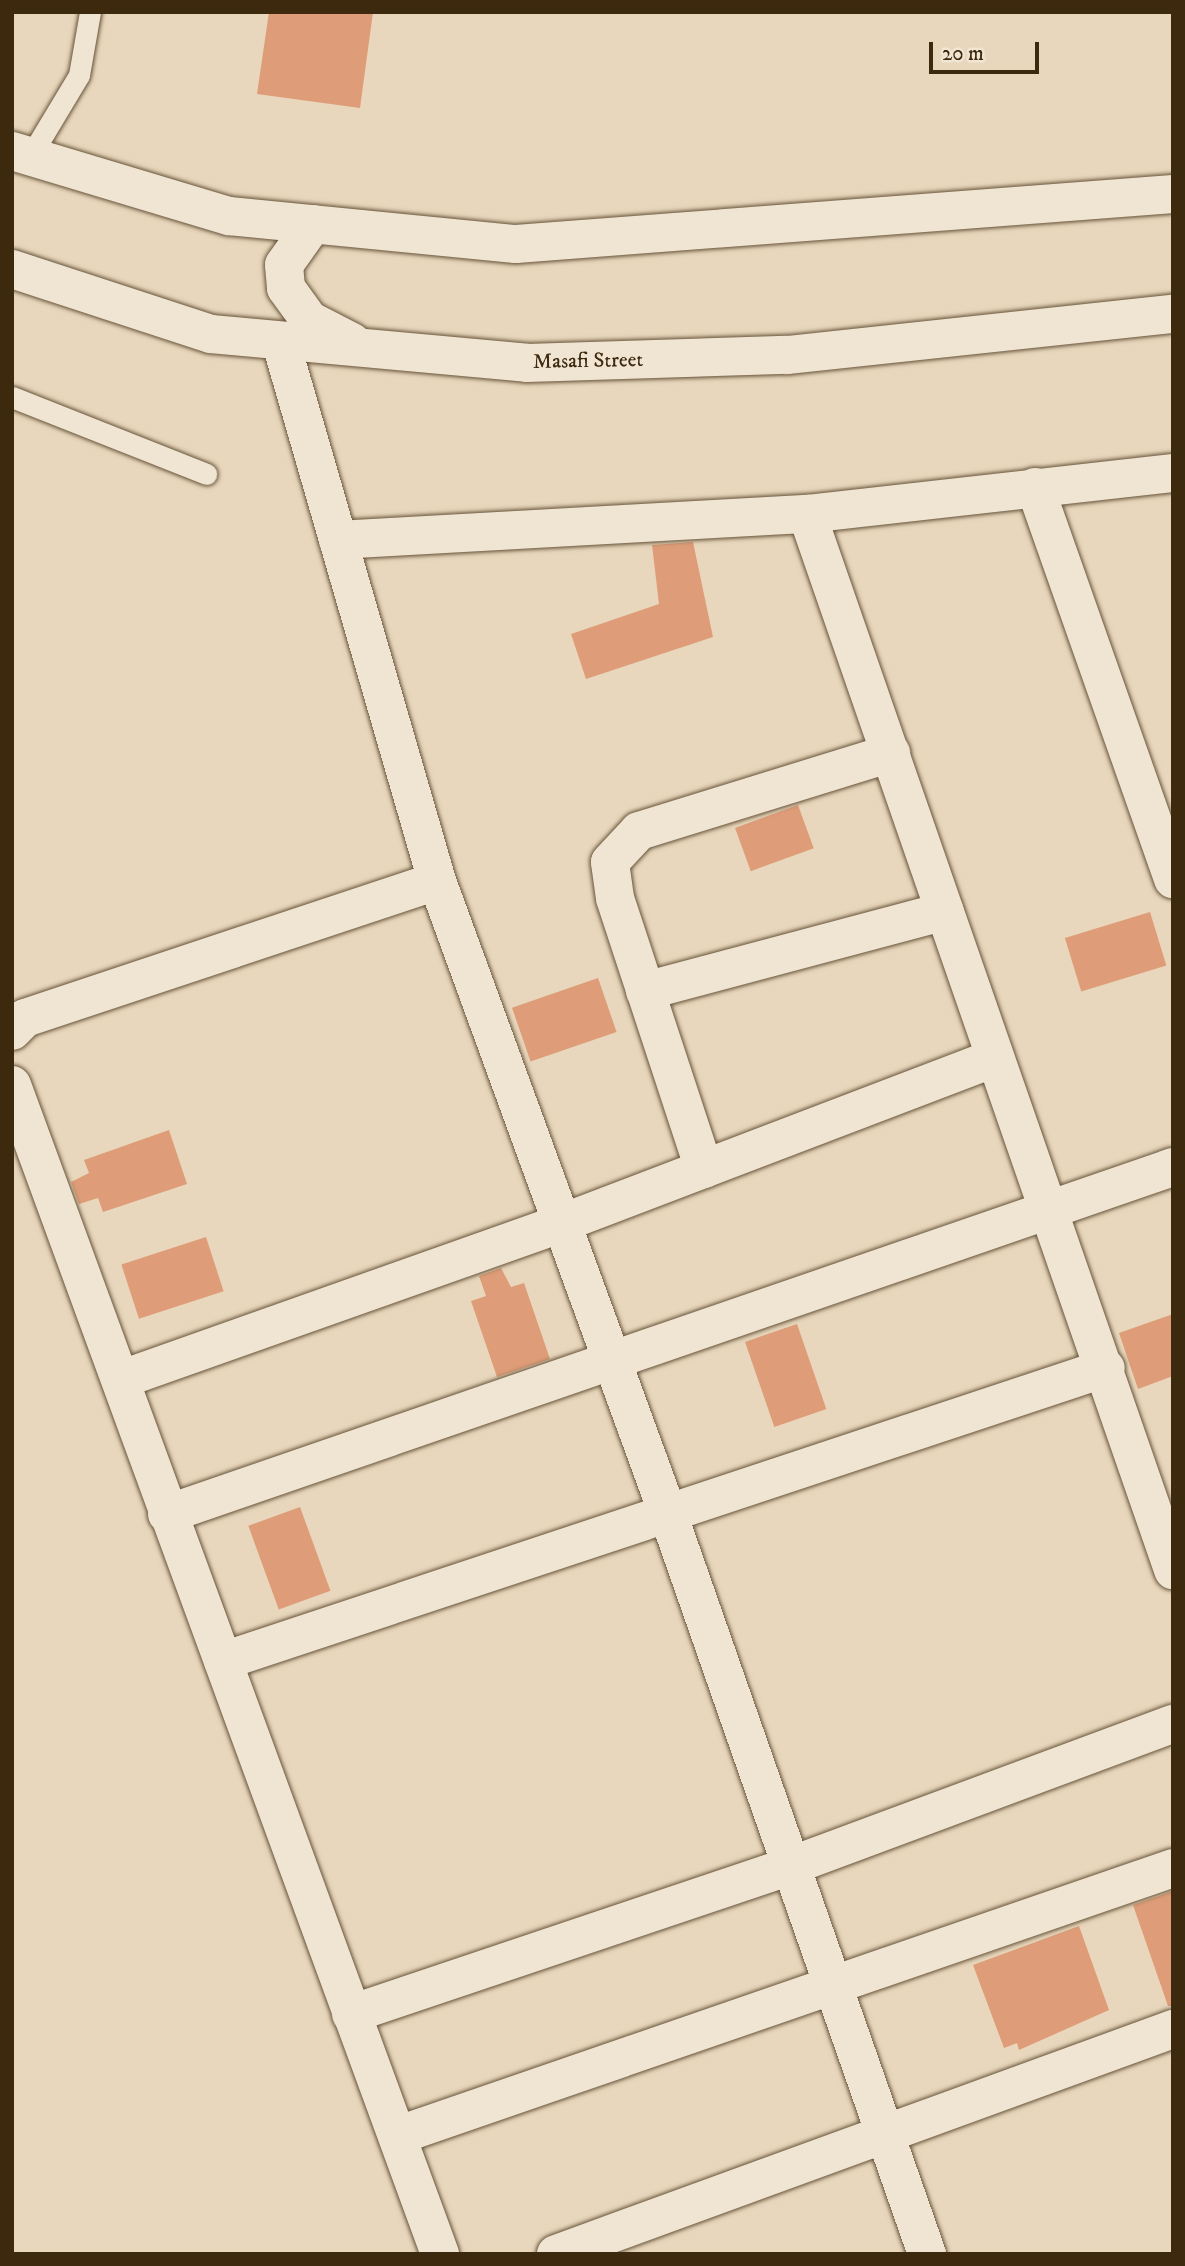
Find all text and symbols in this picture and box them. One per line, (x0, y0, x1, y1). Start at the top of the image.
scale bar (933, 28, 1043, 72)
text: 20 m (942, 41, 984, 67)
street label: Masafi Street (533, 347, 643, 375)

